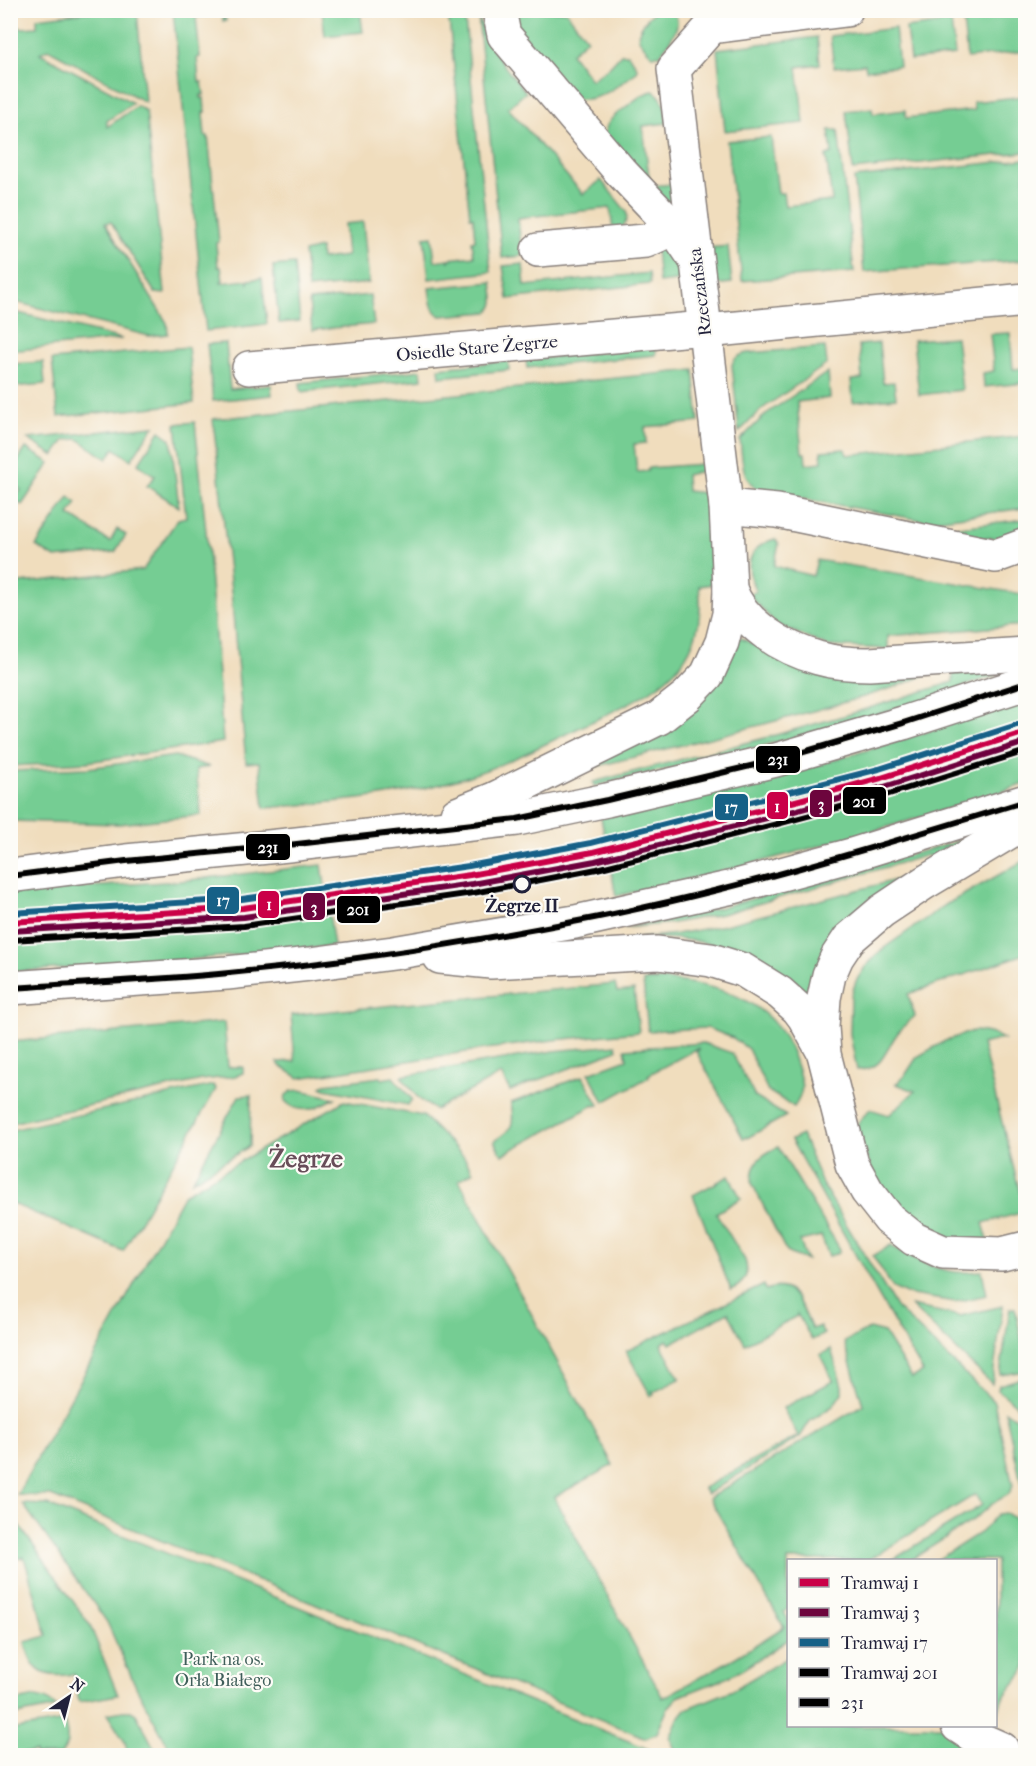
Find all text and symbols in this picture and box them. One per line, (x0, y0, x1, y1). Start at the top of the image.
street label: Rzeczańska (685, 246, 716, 337)
street label: Osiedle Stare Żegrze (395, 330, 559, 366)
line badge: 231 (755, 745, 801, 774)
text: 231 (768, 750, 789, 770)
line badge: 201 (842, 786, 887, 815)
line badge: 3 (809, 789, 833, 818)
line badge: 1 (766, 791, 789, 820)
text: 201 (853, 792, 876, 811)
line badge: 17 (714, 793, 749, 821)
text: 3 (818, 795, 824, 815)
text: 1 (774, 797, 780, 816)
text: 17 (724, 798, 738, 817)
line badge: 231 (245, 833, 291, 861)
text: 231 (258, 838, 279, 858)
marker: Żegrze II (513, 875, 531, 893)
line badge: 17 (206, 886, 240, 915)
line badge: 1 (257, 890, 280, 919)
text: 17 (216, 891, 230, 910)
line badge: 3 (302, 892, 326, 921)
place label: Żegrze II (485, 894, 559, 917)
text: 1 (266, 895, 272, 914)
line badge: 201 (336, 895, 381, 924)
text: 3 (311, 898, 317, 918)
text: 201 (347, 900, 370, 919)
district label: Żegrze (269, 1143, 343, 1173)
legend (787, 1559, 997, 1727)
text: Tramwaj 1 (841, 1573, 919, 1594)
text: Tramwaj 3 (841, 1603, 920, 1624)
text: Tramwaj 17 (841, 1633, 928, 1654)
park label: Park na os. Orła Białego (175, 1649, 271, 1691)
text: Tramwaj 201 (841, 1663, 938, 1684)
north arrow (39, 1667, 99, 1727)
text: N (67, 1674, 88, 1697)
text: 231 (841, 1693, 864, 1714)

